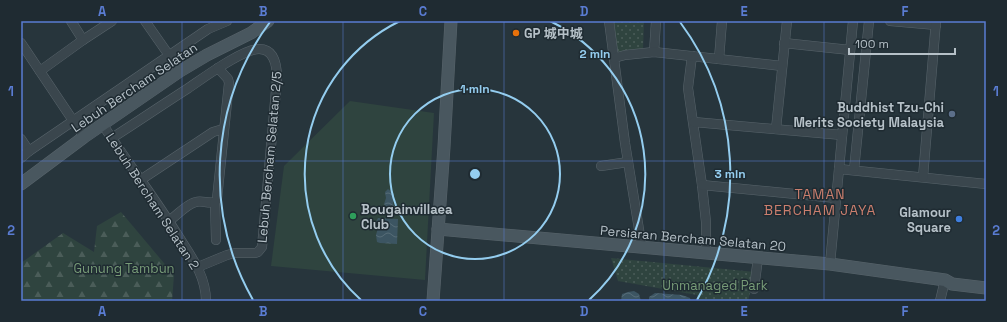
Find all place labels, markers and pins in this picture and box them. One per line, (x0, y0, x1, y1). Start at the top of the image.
place label: GP 城中城 (524, 25, 583, 42)
marker: GP 城中城 (511, 28, 521, 38)
place label: Buddhist Tzu-Chi Merits Society Malaysia (793, 99, 944, 131)
marker: Buddhist Tzu-Chi Merits Society Malaysia (947, 109, 957, 119)
centre of rings (468, 167, 482, 181)
place label: Bougainvillaea Club (361, 201, 453, 233)
place label: Glamour Square (899, 204, 951, 236)
marker: Bougainvillaea Club (348, 211, 358, 221)
marker: Glamour Square (954, 214, 964, 224)

